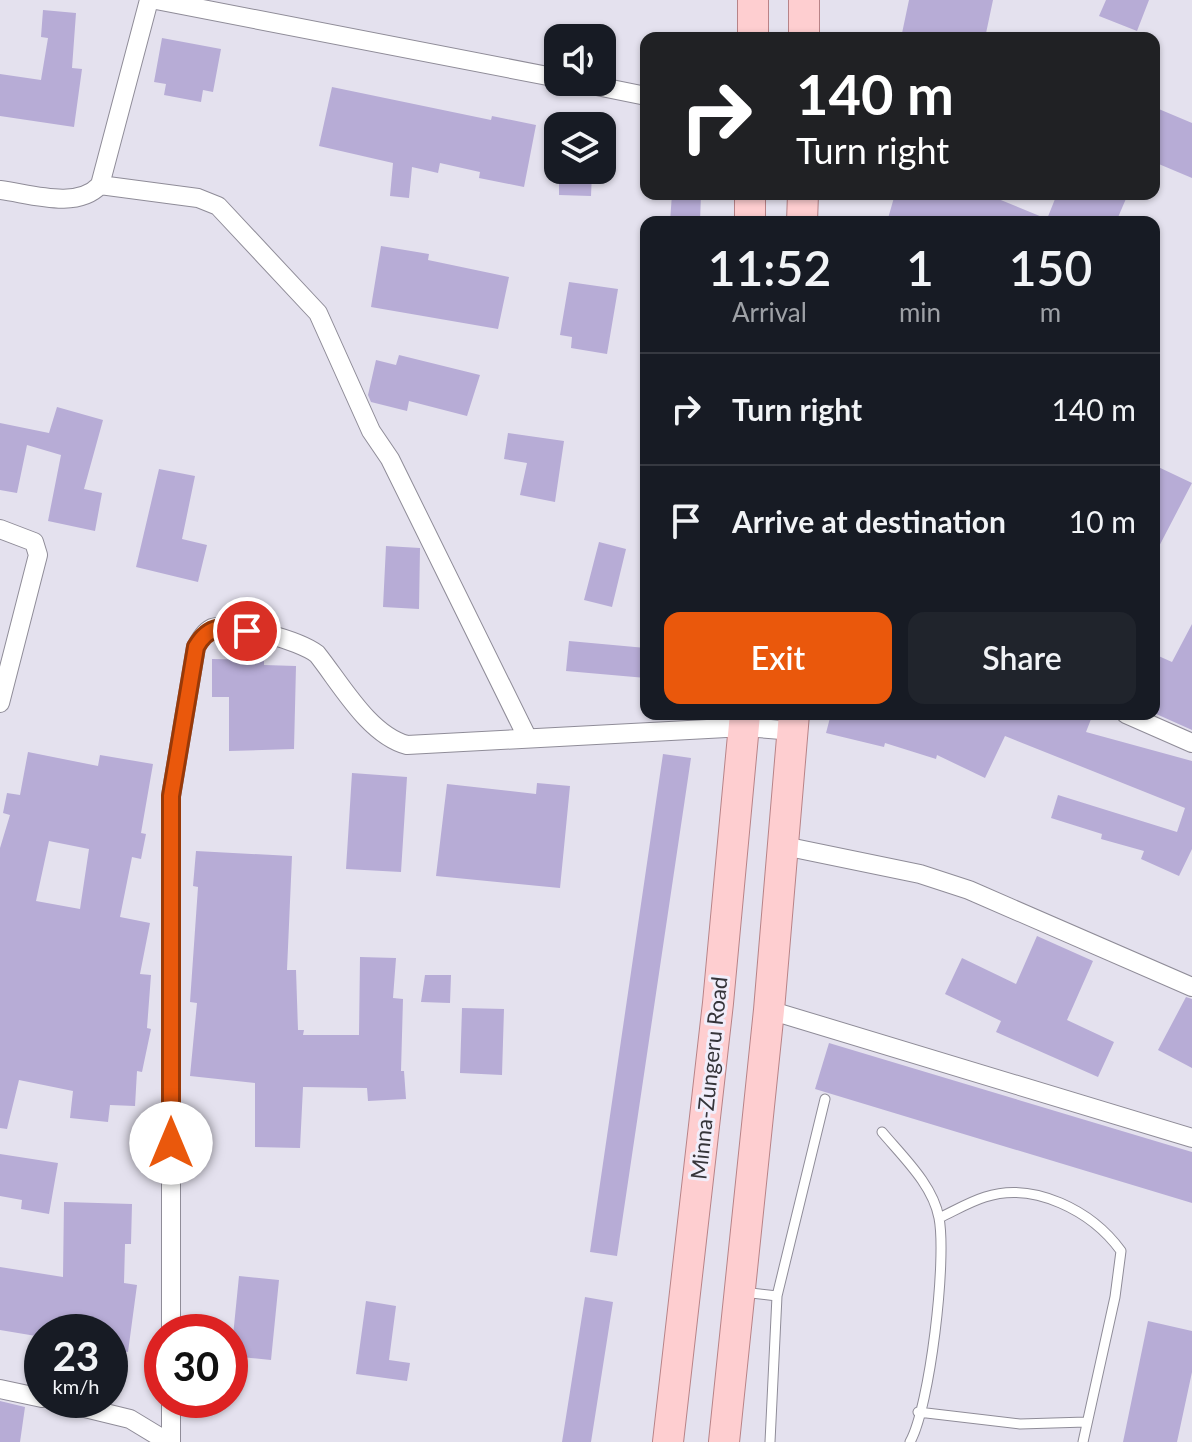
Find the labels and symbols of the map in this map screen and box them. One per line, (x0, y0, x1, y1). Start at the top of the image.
pin (213, 597, 281, 665)
street label: Minna-Zungeru Road (684, 975, 733, 1181)
position arrow (129, 1101, 213, 1185)
speed limit sign: 30 (144, 1314, 248, 1418)

